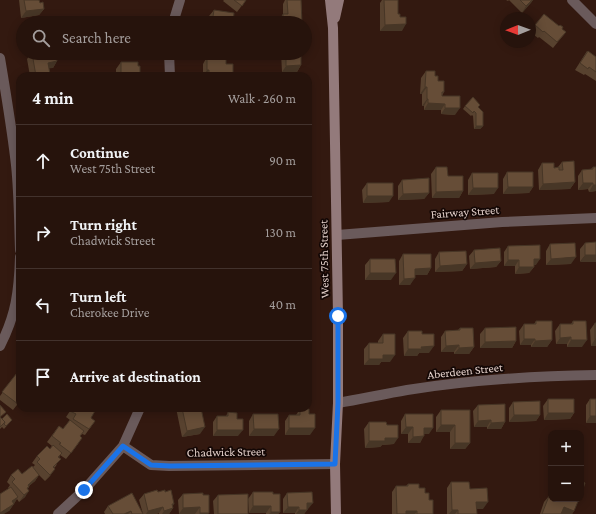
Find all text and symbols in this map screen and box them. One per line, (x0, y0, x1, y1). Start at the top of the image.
north arrow (500, 12, 536, 48)
search box (16, 16, 312, 60)
icon: search (30, 27, 52, 49)
text: Search here (62, 30, 131, 46)
text: 4 min (32, 89, 74, 108)
text: Walk · 260 m (228, 91, 296, 106)
text: Continue (70, 145, 129, 161)
icon: ahead (32, 150, 54, 172)
text: 90 m (269, 153, 296, 168)
text: West 75th Street (70, 161, 155, 176)
street label: Fairway Street (430, 203, 501, 221)
text: Turn right (70, 217, 137, 233)
street label: West 75th Street (316, 219, 332, 298)
icon: right (32, 222, 54, 244)
text: 130 m (265, 225, 296, 240)
text: Chadwick Street (70, 233, 155, 248)
text: Turn left (70, 289, 126, 305)
icon: left (32, 294, 54, 316)
text: 40 m (269, 297, 296, 312)
text: Cherokee Drive (70, 305, 149, 320)
route start (329, 307, 347, 325)
street label: Aberdeen Street (427, 360, 504, 382)
icon: arrive (32, 366, 54, 388)
text: Arrive at destination (70, 369, 201, 385)
map controls (548, 430, 584, 502)
button: + (548, 430, 584, 466)
street label: Chadwick Street (187, 444, 266, 460)
button: − (548, 466, 584, 502)
route end (75, 481, 93, 499)

